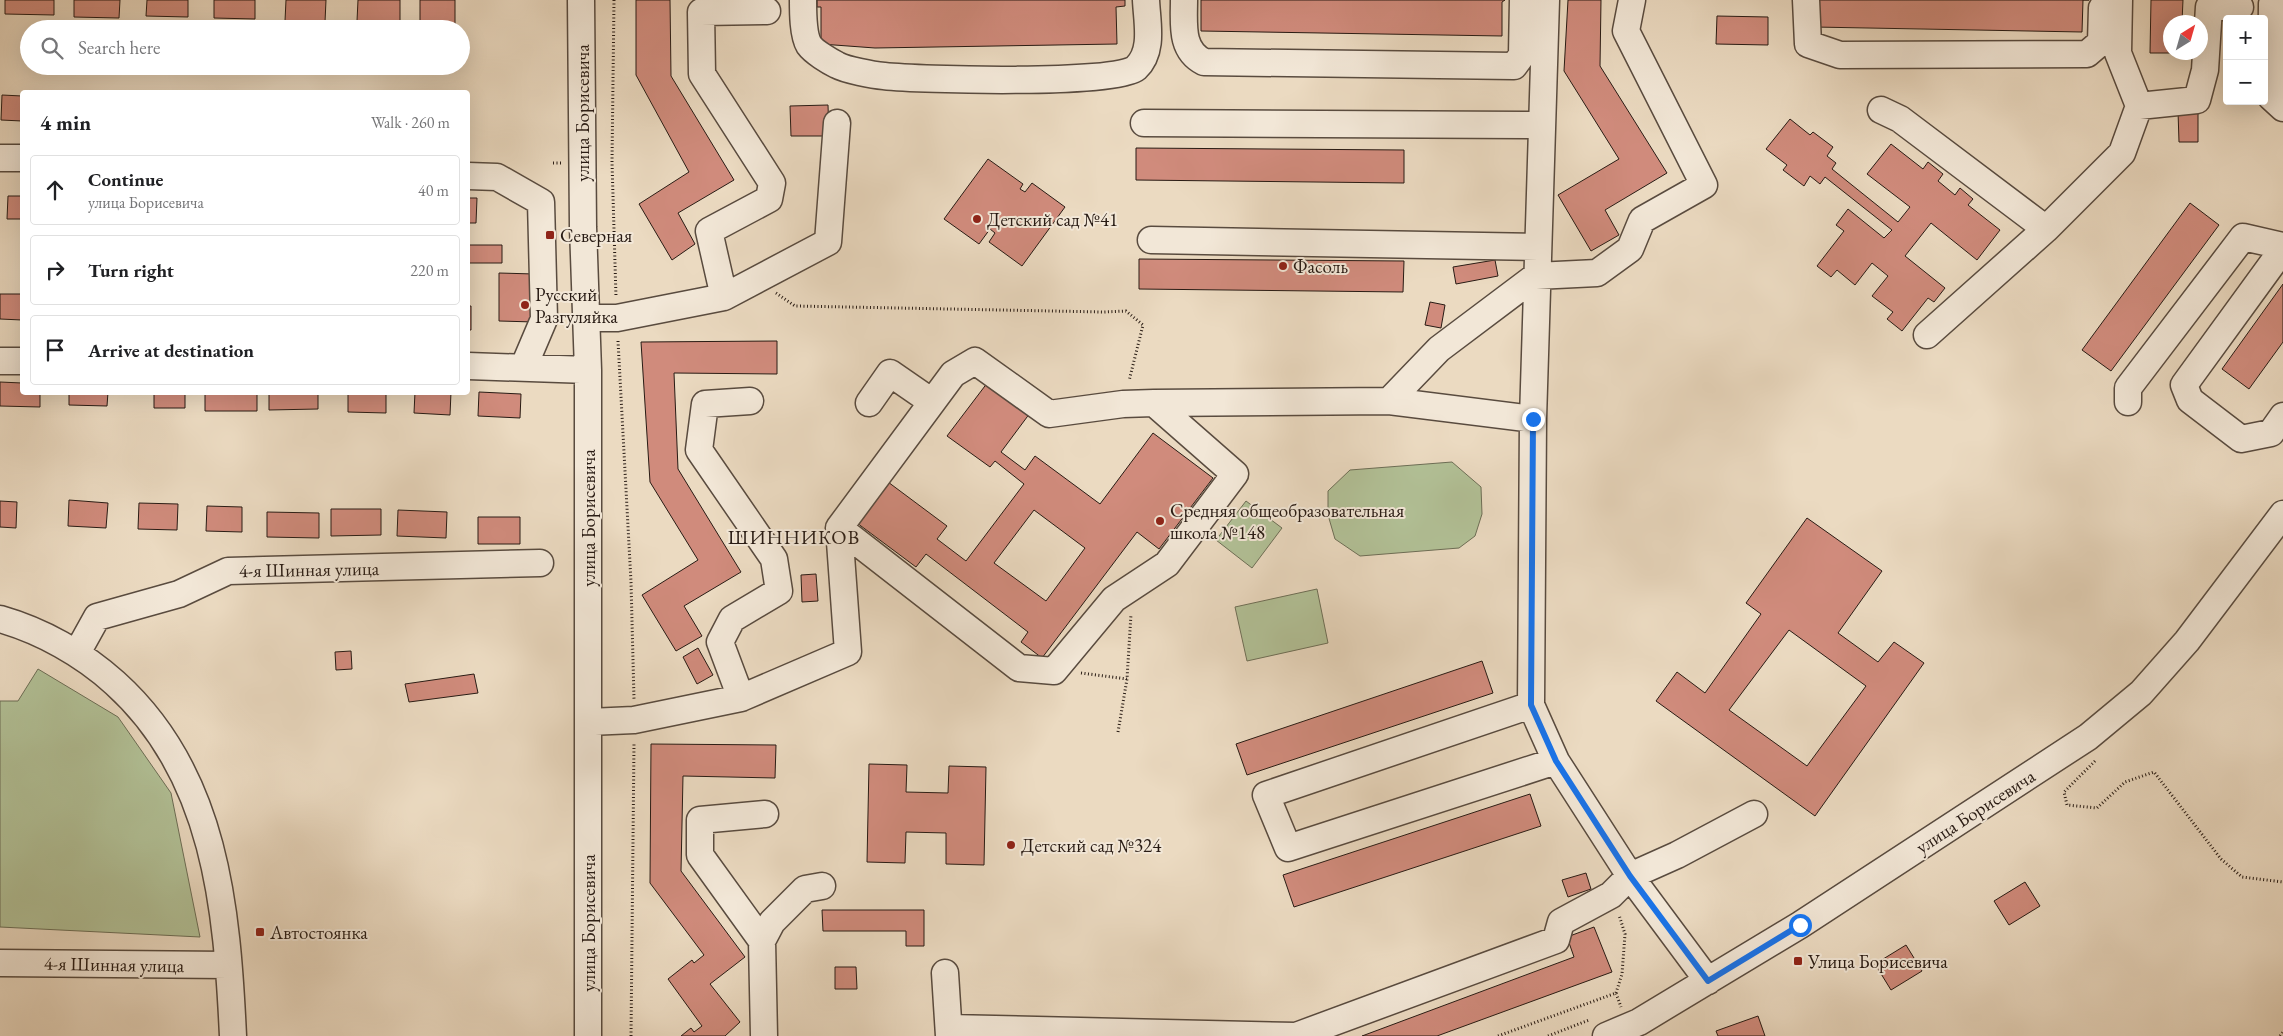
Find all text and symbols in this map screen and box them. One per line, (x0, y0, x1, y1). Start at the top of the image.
north arrow (2163, 15, 2208, 60)
map controls (2223, 15, 2268, 105)
button: + (2223, 15, 2268, 60)
search box (20, 20, 470, 75)
icon: search (38, 34, 66, 62)
text: Search here (78, 35, 160, 60)
street label: улица Борисевича (570, 44, 595, 182)
button: − (2223, 60, 2268, 105)
text: 4 min (40, 109, 91, 136)
text: Walk · 260 m (371, 112, 450, 133)
text: Continue (88, 167, 163, 192)
icon: ahead (41, 176, 69, 204)
text: 40 m (418, 180, 449, 201)
text: улица Борисевича (88, 192, 204, 213)
place label: Детский сад №41 (987, 207, 1118, 232)
marker: Детский сад №41 (971, 213, 983, 225)
place label: Северная (560, 223, 633, 248)
marker: Северная (544, 229, 556, 241)
place label: Фасоль (1293, 254, 1349, 279)
icon: right (41, 256, 69, 284)
text: Turn right (88, 258, 174, 283)
text: 220 m (410, 260, 449, 281)
marker: Фасоль (1277, 260, 1289, 272)
place label: Русский Разгуляйка (535, 282, 618, 329)
marker: Русский Разгуляйка (519, 299, 531, 311)
icon: arrive (41, 336, 69, 364)
text: Arrive at destination (88, 338, 254, 363)
route end (1522, 408, 1545, 431)
street label: улица Борисевича (576, 449, 601, 587)
place label: Средняя общеобразовательная школа №148 (1170, 498, 1405, 545)
marker: Средняя общеобразовательная школа №148 (1154, 515, 1166, 527)
district label: ШИННИКОВ (728, 524, 860, 550)
street label: 4-я Шинная улица (239, 556, 380, 583)
street label: улица Борисевича (1911, 763, 2040, 859)
place label: Детский сад №324 (1021, 833, 1162, 858)
marker: Детский сад №324 (1005, 839, 1017, 851)
street label: улица Борисевича (576, 854, 601, 992)
route start (1789, 914, 1812, 937)
place label: Автостоянка (269, 920, 368, 945)
marker: Автостоянка (254, 926, 266, 938)
place label: Улица Борисевича (1807, 949, 1948, 974)
street label: 4-я Шинная улица (44, 951, 185, 978)
marker: Улица Борисевича (1792, 955, 1804, 967)

